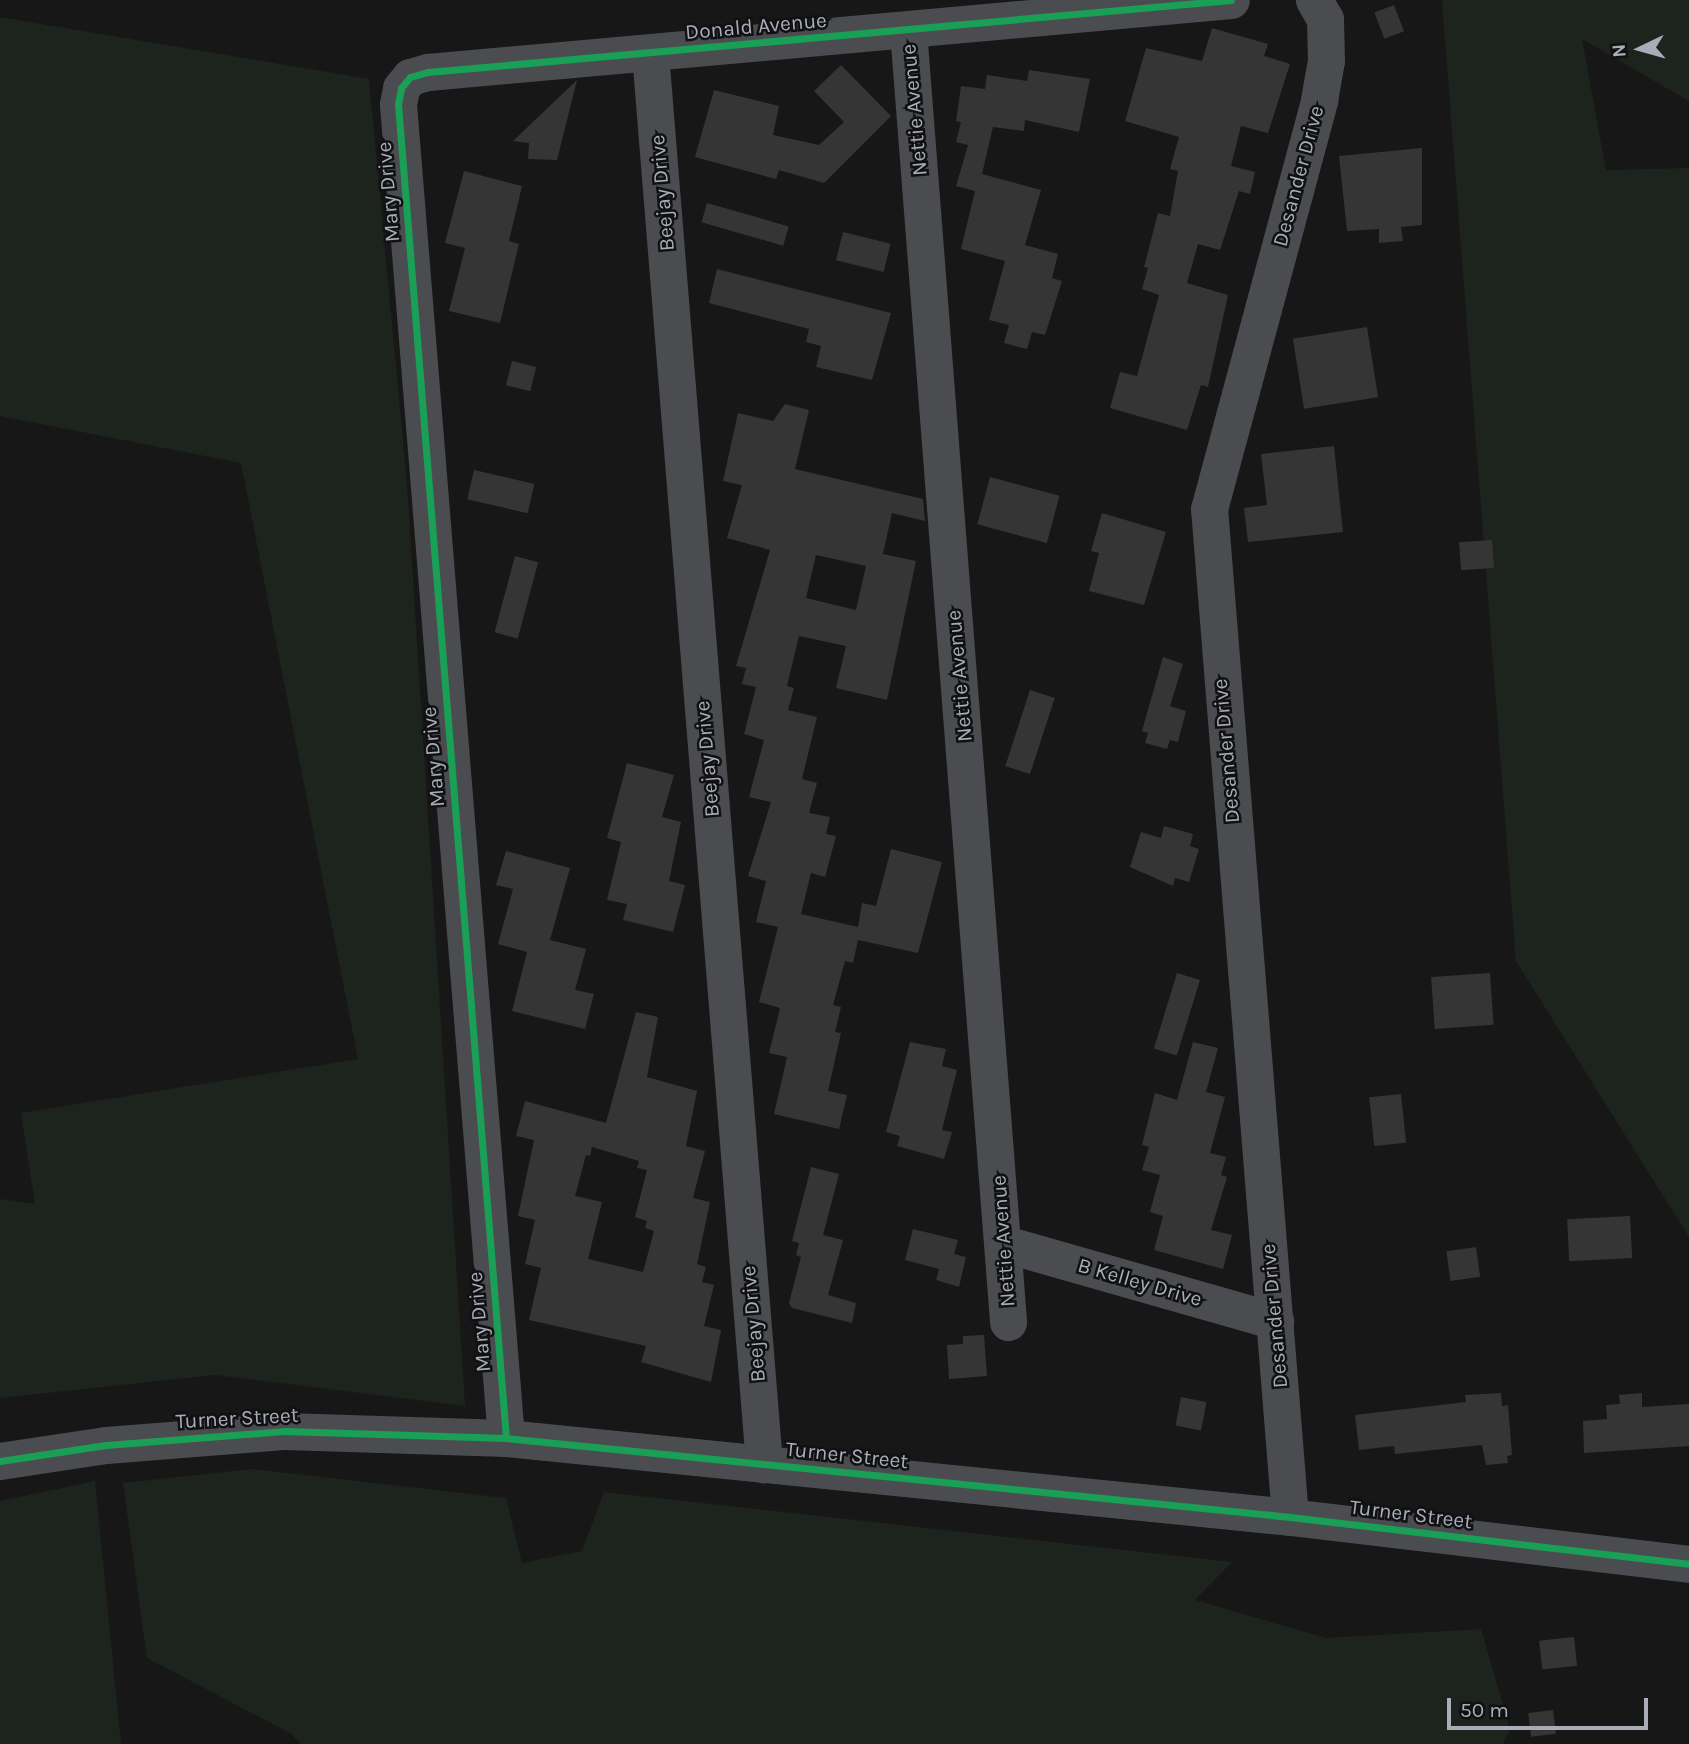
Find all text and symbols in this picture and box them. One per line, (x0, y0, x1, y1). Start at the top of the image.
street label: Donald Avenue (684, 7, 828, 45)
north arrow (1605, 14, 1675, 84)
street label: Nettie Avenue (896, 43, 932, 177)
text: N (1608, 43, 1631, 59)
street label: Desander Drive (1267, 103, 1329, 249)
street label: Beejay Drive (644, 134, 680, 252)
street label: Mary Drive (371, 141, 405, 243)
street label: Nettie Avenue (941, 609, 977, 743)
street label: Desander Drive (1207, 678, 1245, 824)
street label: Beejay Drive (689, 700, 725, 818)
street label: Mary Drive (416, 706, 450, 808)
street label: Nettie Avenue (986, 1174, 1020, 1308)
street label: Desander Drive (1255, 1243, 1293, 1389)
street label: B Kelley Drive (1075, 1252, 1205, 1312)
street label: Beejay Drive (735, 1265, 771, 1383)
street label: Mary Drive (462, 1271, 496, 1373)
street label: Turner Street (175, 1402, 299, 1434)
street label: Turner Street (784, 1436, 910, 1474)
street label: Turner Street (1348, 1494, 1474, 1534)
scale bar (1451, 1684, 1652, 1728)
text: 50 m (1460, 1698, 1509, 1722)

